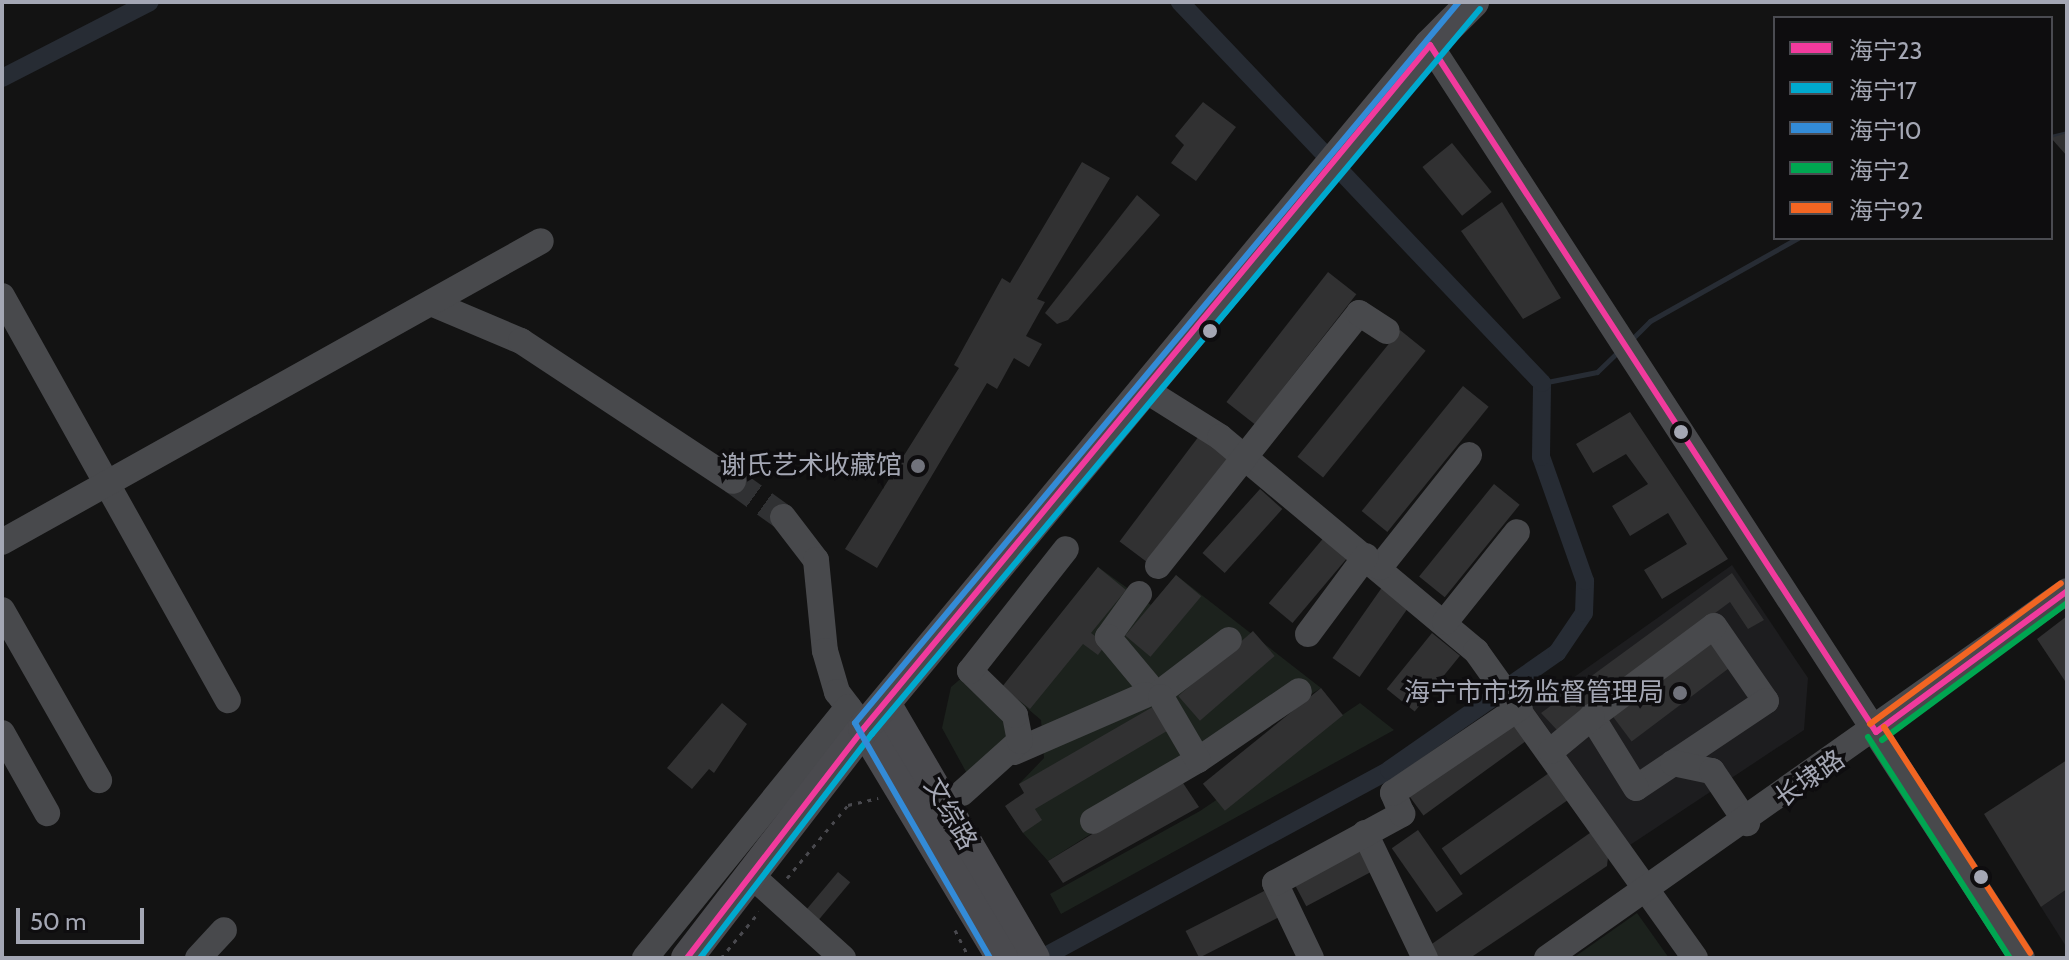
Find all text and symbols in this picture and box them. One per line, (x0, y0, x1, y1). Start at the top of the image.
legend (1773, 16, 2053, 240)
text: 海宁23 (1849, 36, 1923, 65)
text: 海宁17 (1849, 76, 1917, 105)
text: 海宁10 (1849, 116, 1922, 145)
text: 海宁2 (1849, 156, 1910, 185)
text: 海宁92 (1849, 196, 1923, 225)
unlabelled marker (1202, 323, 1218, 339)
unlabelled marker (1673, 424, 1689, 440)
place label: 谢氏艺术收藏馆 (720, 450, 902, 482)
marker: 谢氏艺术收藏馆 (909, 457, 927, 475)
place label: 海宁市市场监督管理局 (1404, 677, 1664, 709)
marker: 海宁市市场监督管理局 (1671, 684, 1689, 702)
street label: 长埭路 (1769, 744, 1851, 814)
street label: 文综路 (917, 772, 983, 856)
unlabelled marker (1973, 869, 1989, 885)
scale bar (20, 892, 148, 942)
text: 50 m (30, 907, 86, 936)

